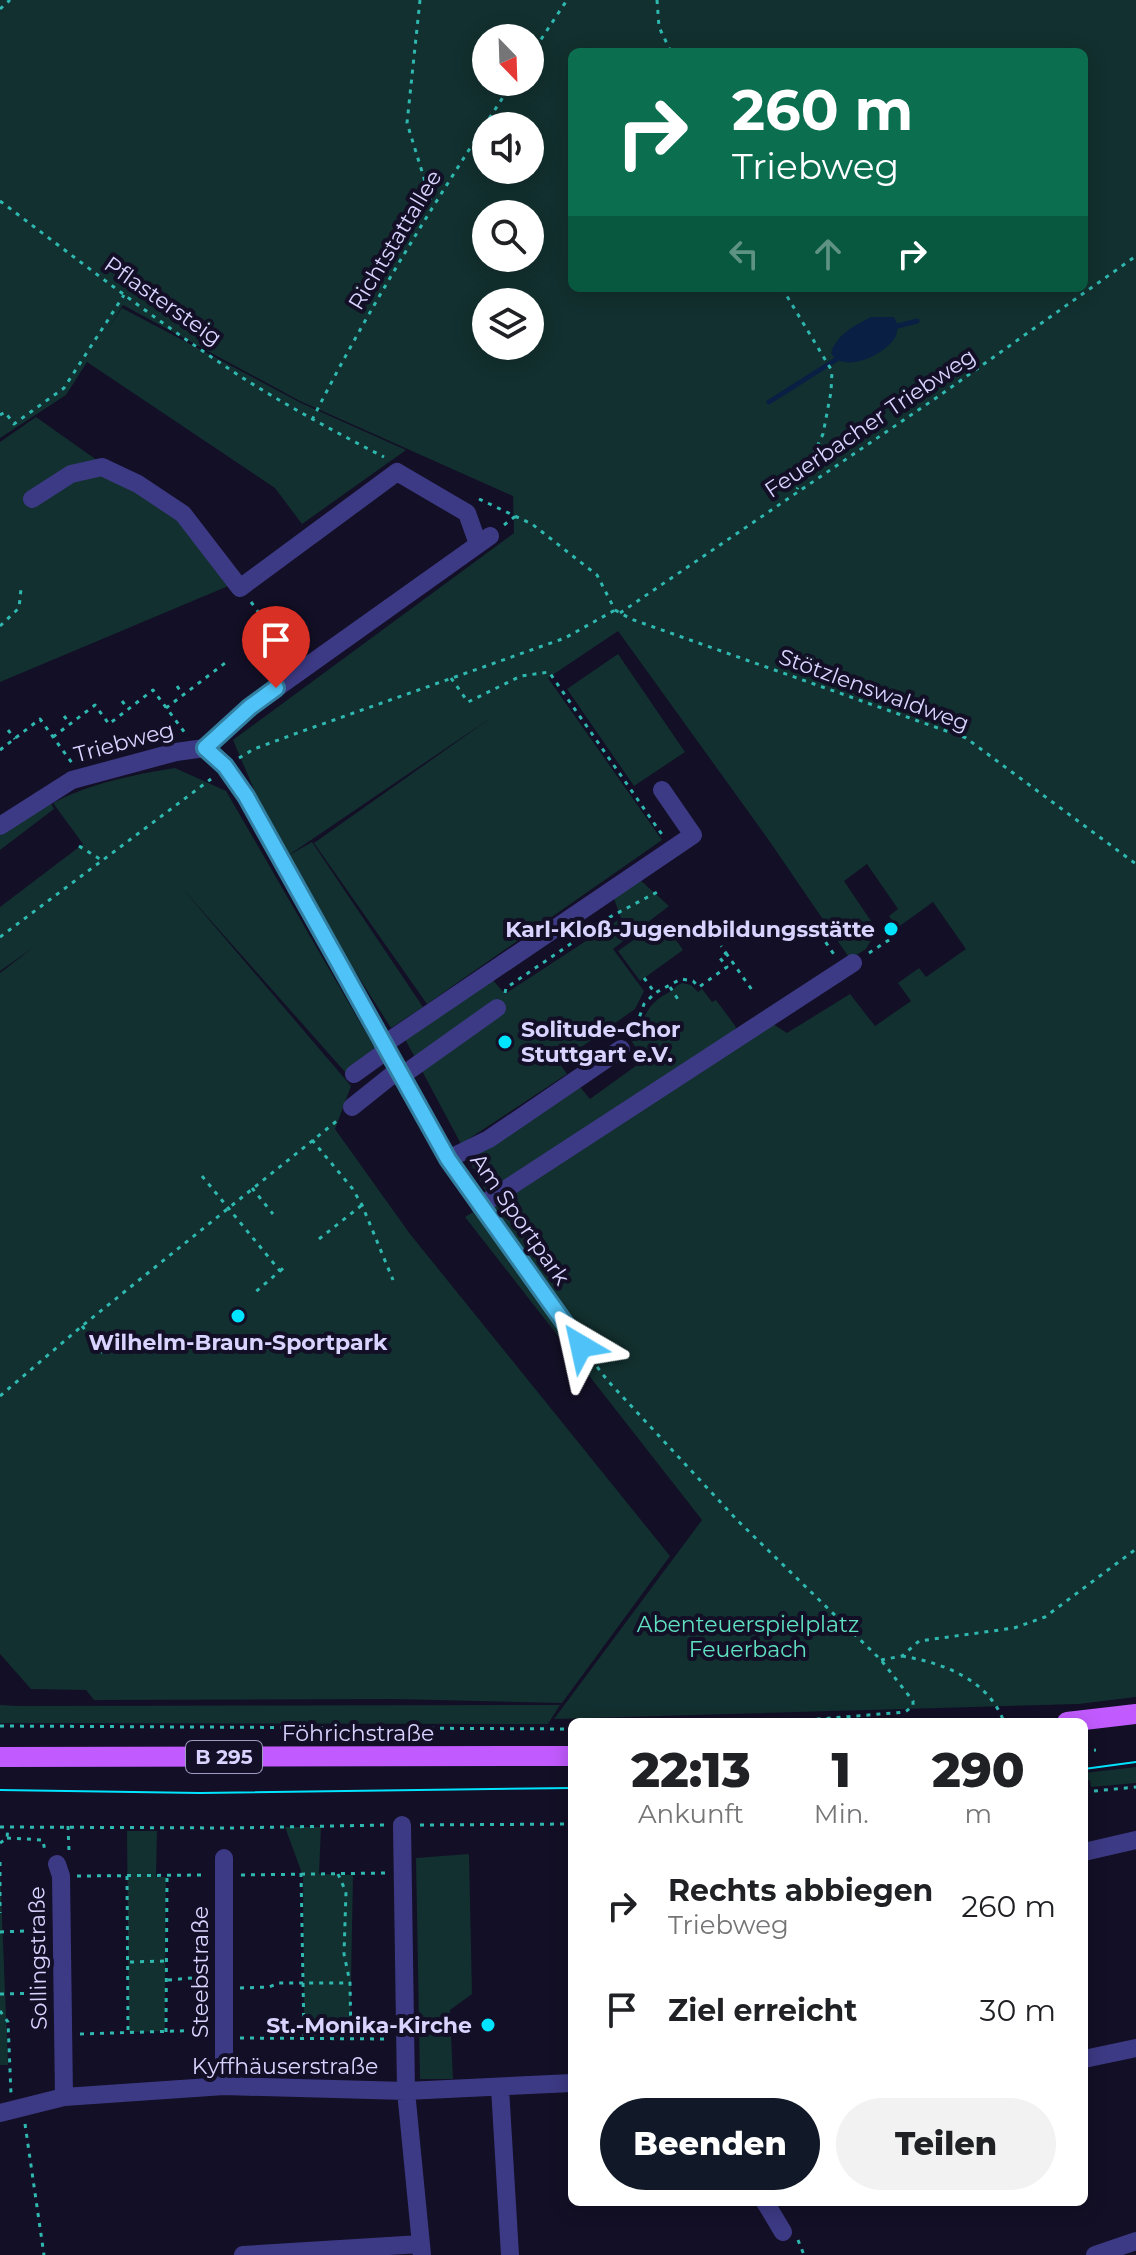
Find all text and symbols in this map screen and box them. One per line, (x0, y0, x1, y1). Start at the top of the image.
north arrow (472, 24, 544, 96)
map controls (472, 24, 544, 360)
text: 260 m (732, 76, 913, 144)
icon: right (600, 80, 704, 184)
button: sound (472, 112, 544, 184)
text: Triebweg (732, 144, 899, 188)
street label: Richtstattallee (343, 165, 447, 315)
button: search (472, 200, 544, 272)
icon: left (722, 232, 766, 276)
icon: ahead (806, 232, 850, 276)
icon: right (890, 232, 934, 276)
street label: Pflastersteig (99, 251, 227, 351)
button: layers (472, 288, 544, 360)
street label: Feuerbacher Triebweg (759, 342, 981, 504)
pin (242, 606, 310, 688)
icon: arrive (254, 618, 298, 662)
street label: Stötzlenswaldweg (775, 643, 973, 737)
street label: Triebweg (71, 716, 177, 768)
place label: Karl-Kloß-Jugendbildungsstätte (505, 916, 875, 943)
marker: Karl-Kloß-Jugendbildungsstätte (882, 920, 900, 938)
place label: Solitude-Chor Stuttgart e.V. (521, 1016, 680, 1068)
marker: Solitude-Chor Stuttgart e.V. (496, 1033, 514, 1051)
street label: Am Sportpark (465, 1148, 576, 1291)
position arrow (539, 1304, 623, 1388)
marker: Wilhelm-Braun-Sportpark (229, 1307, 247, 1325)
place label: Wilhelm-Braun-Sportpark (89, 1329, 388, 1356)
park label: Abenteuerspielplatz Feuerbach (637, 1611, 859, 1663)
street label: Föhrichstraße (282, 1720, 434, 1747)
road number: B 295 (186, 1741, 262, 1773)
text: 22:13 (631, 1741, 751, 1799)
text: 1 (832, 1741, 851, 1799)
text: 290 (932, 1741, 1025, 1799)
text: Ankunft (638, 1798, 744, 1830)
text: Min. (814, 1798, 869, 1830)
text: m (965, 1798, 992, 1830)
text: Rechts abbiegen (668, 1872, 933, 1909)
icon: right (600, 1884, 644, 1928)
street label: Sollingstraße (23, 1886, 53, 2030)
text: 260 m (961, 1888, 1056, 1925)
street label: Steebstraße (187, 1906, 214, 2038)
text: Triebweg (668, 1909, 789, 1941)
icon: arrive (600, 1988, 644, 2032)
text: Ziel erreicht (668, 1992, 857, 2029)
text: 30 m (980, 1992, 1056, 2029)
place label: St.-Monika-Kirche (266, 2012, 472, 2039)
marker: St.-Monika-Kirche (479, 2016, 497, 2034)
street label: Kyffhäuserstraße (192, 2053, 378, 2080)
button: Beenden (600, 2098, 820, 2190)
button: Teilen (836, 2098, 1056, 2190)

